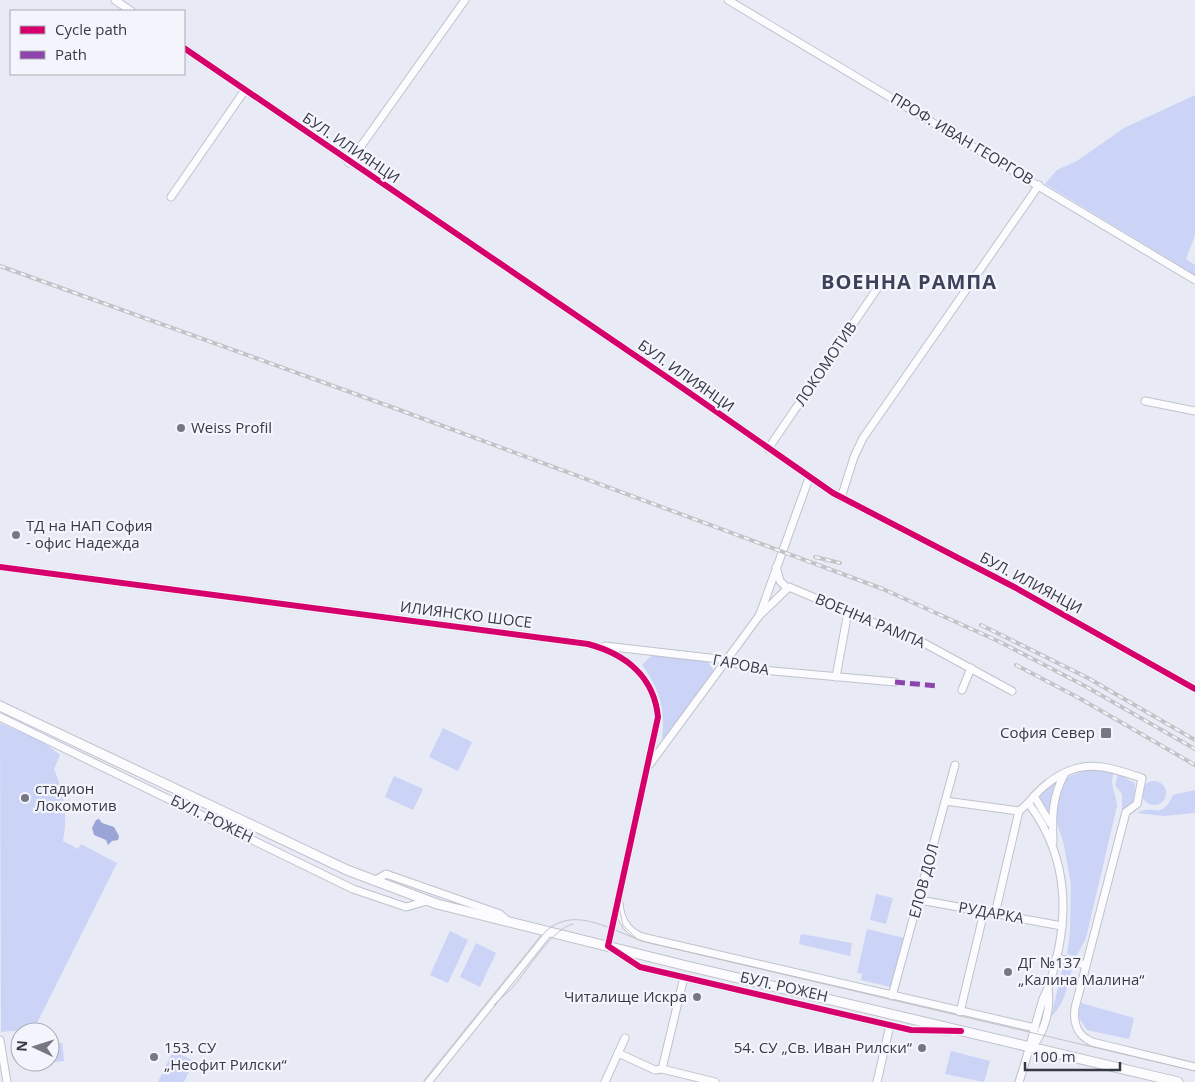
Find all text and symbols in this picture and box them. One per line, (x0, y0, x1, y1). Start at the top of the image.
legend (10, 10, 185, 75)
text: Cycle path (55, 19, 127, 39)
text: Path (55, 44, 87, 64)
street label: ПРОФ. ИВАН ГЕОРГОВ (888, 88, 1037, 189)
street label: БУЛ. ИЛИЯНЦИ (299, 107, 404, 187)
district label: ВОЕННА РАМПА (821, 268, 997, 295)
street label: ЛОКОМОТИВ (790, 317, 861, 409)
street label: БУЛ. ИЛИЯНЦИ (634, 335, 739, 416)
place label: Weiss Profil (191, 417, 272, 437)
marker: Weiss Profil (175, 422, 187, 434)
place label: ТД на НАП София - офис Надежда (26, 515, 153, 552)
marker: ТД на НАП София - офис Надежда (10, 529, 22, 541)
street label: БУЛ. ИЛИЯНЦИ (977, 547, 1086, 618)
street label: ВОЕННА РАМПА (812, 588, 929, 652)
street label: ИЛИЯНСКО ШОСЕ (399, 596, 533, 632)
street label: ГАРОВА (711, 649, 772, 679)
place label: София Север (1000, 722, 1095, 742)
marker: София Север (1099, 726, 1113, 740)
place label: стадион Локомотив (35, 778, 117, 815)
street label: БУЛ. РОЖЕН (168, 789, 257, 847)
marker: стадион Локомотив (19, 792, 31, 804)
street label: ЕЛОВ ДОЛ (903, 841, 943, 920)
street label: РУДАРКА (957, 896, 1026, 928)
place label: ДГ №137 „Калина Малина“ (1018, 952, 1145, 989)
street label: БУЛ. РОЖЕН (738, 966, 830, 1006)
marker: ДГ №137 „Калина Малина“ (1002, 966, 1014, 978)
place label: Читалище Искра (564, 986, 687, 1006)
marker: Читалище Искра (691, 991, 703, 1003)
north arrow (10, 1022, 60, 1072)
place label: 153. СУ „Неофит Рилски“ (164, 1037, 287, 1074)
place label: 54. СУ „Св. Иван Рилски“ (734, 1037, 913, 1057)
text: N (12, 1040, 31, 1052)
scale bar (1025, 1040, 1120, 1072)
marker: 54. СУ „Св. Иван Рилски“ (916, 1042, 928, 1054)
text: 100 m (1032, 1046, 1076, 1066)
marker: 153. СУ „Неофит Рилски“ (148, 1051, 160, 1063)

